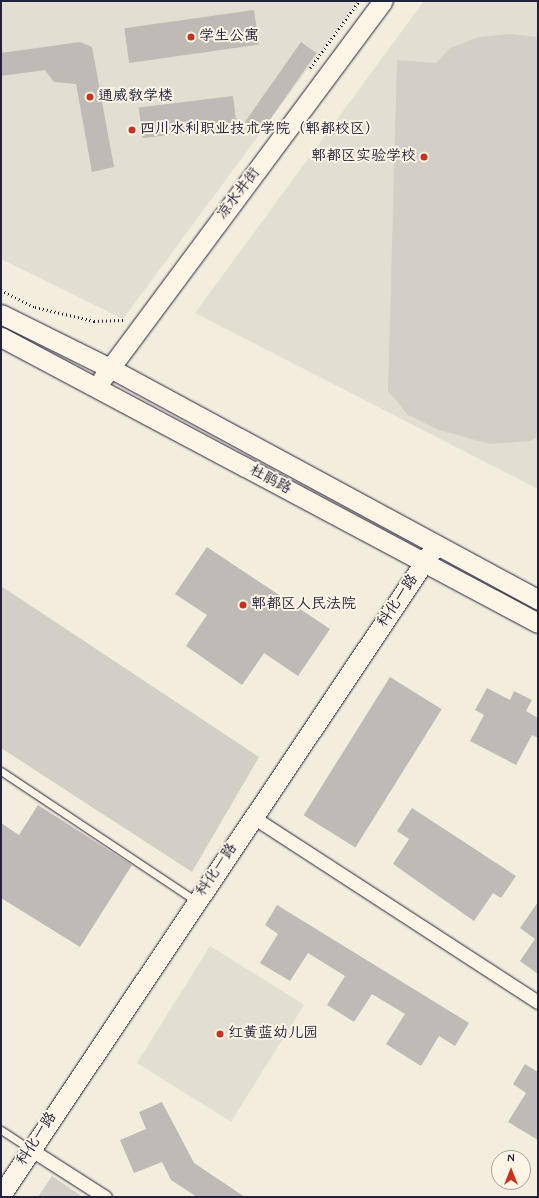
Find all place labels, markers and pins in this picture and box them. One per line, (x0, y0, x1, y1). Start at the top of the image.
place label: 学生公寓 (199, 28, 259, 46)
marker: 学生公寓 (186, 32, 196, 42)
place label: 通威教学楼 (98, 88, 173, 106)
marker: 通威教学楼 (85, 92, 95, 102)
place label: 四川水利职业技术学院（郫都校区） (140, 121, 380, 139)
marker: 四川水利职业技术学院（郫都校区） (127, 125, 137, 135)
place label: 郫都区实验学校 (311, 148, 416, 166)
marker: 郫都区实验学校 (419, 152, 429, 162)
place label: 郫都区人民法院 (251, 596, 356, 614)
marker: 郫都区人民法院 (238, 600, 248, 610)
place label: 红黄蓝幼儿园 (228, 1025, 318, 1043)
marker: 红黄蓝幼儿园 (215, 1029, 225, 1039)

